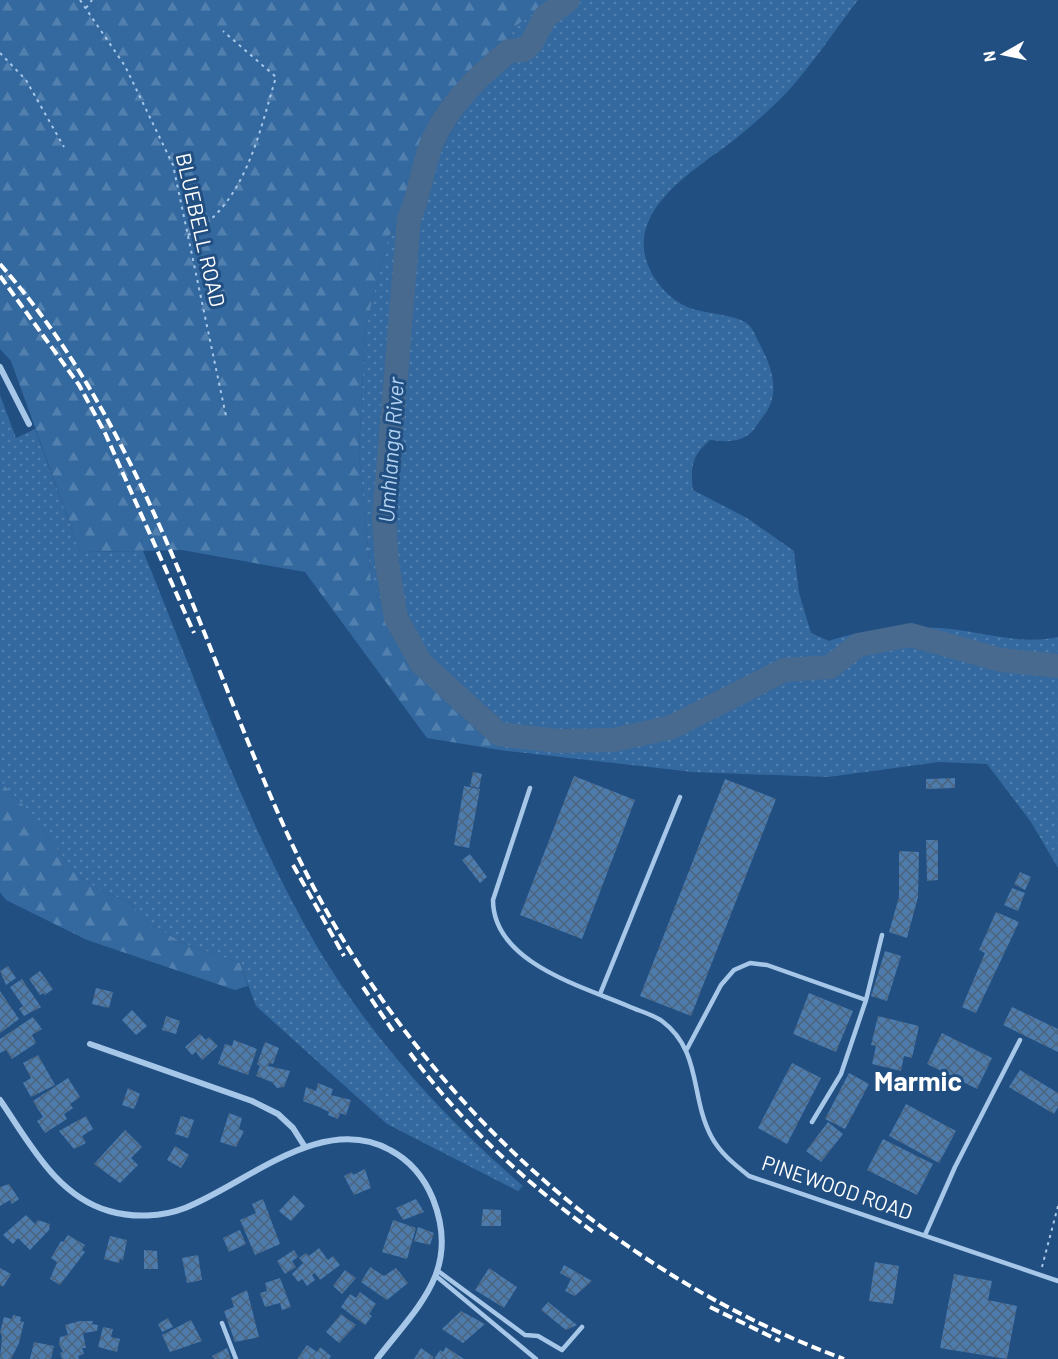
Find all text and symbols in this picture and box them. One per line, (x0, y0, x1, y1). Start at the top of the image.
north arrow (974, 24, 1034, 84)
text: N (978, 50, 999, 63)
street label: BLUEBELL ROAD (172, 150, 231, 309)
water label: Umhlanga River (372, 375, 408, 524)
district label: Marmic (874, 1064, 962, 1096)
street label: PINEWOOD ROAD (759, 1149, 916, 1224)

